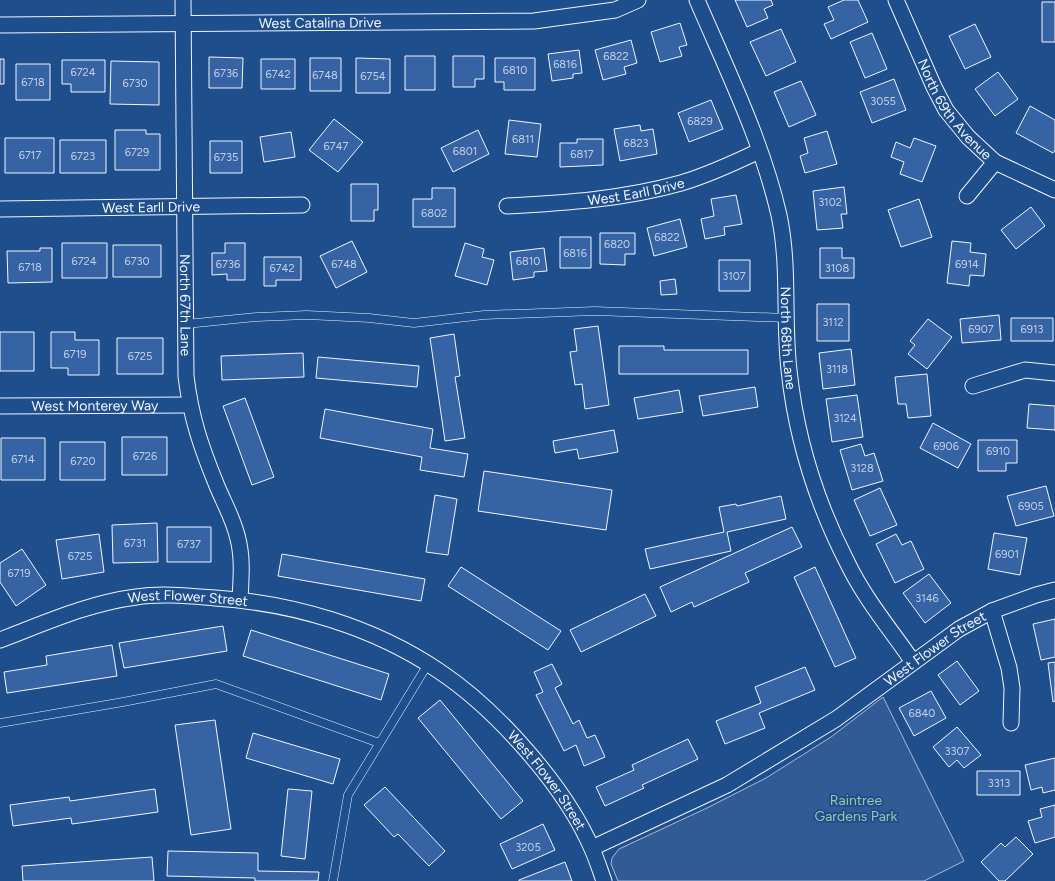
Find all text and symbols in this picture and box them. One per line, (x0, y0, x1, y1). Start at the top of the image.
street label: West Catalina Drive (259, 14, 382, 32)
house number: 6822 (603, 50, 629, 63)
street label: North 69th Avenue (914, 56, 996, 163)
house number: 6816 (553, 58, 577, 71)
house number: 6810 (503, 64, 527, 77)
house number: 6724 (70, 66, 96, 79)
house number: 6736 (214, 67, 238, 80)
house number: 6742 (265, 68, 291, 81)
house number: 6748 (312, 69, 338, 82)
house number: 6754 (360, 70, 386, 83)
house number: 6718 (21, 76, 45, 89)
house number: 6730 (122, 77, 148, 90)
house number: 3055 (870, 95, 896, 108)
house number: 6829 (687, 115, 713, 128)
house number: 6811 (512, 133, 534, 146)
house number: 6823 (623, 137, 649, 150)
house number: 6747 (324, 140, 349, 153)
house number: 6801 (453, 145, 477, 158)
house number: 6729 (125, 146, 149, 159)
house number: 6817 (570, 148, 594, 161)
house number: 6717 (19, 149, 41, 162)
house number: 6723 (71, 150, 95, 163)
house number: 6735 (214, 151, 238, 164)
street label: West Earll Drive (587, 174, 687, 209)
house number: 3102 (818, 196, 842, 209)
street label: West Earll Drive (102, 198, 200, 216)
house number: 6802 (421, 207, 447, 220)
house number: 6822 (654, 231, 680, 244)
house number: 6820 (604, 238, 630, 251)
house number: 6816 (563, 247, 587, 260)
street label: North 67th Lane (177, 254, 194, 357)
house number: 6724 (71, 255, 97, 268)
house number: 6730 (124, 255, 150, 268)
house number: 6810 (516, 255, 540, 268)
house number: 6736 (216, 258, 240, 271)
house number: 6748 (331, 258, 357, 271)
house number: 6914 (955, 258, 979, 271)
house number: 6718 (18, 261, 42, 274)
house number: 6742 (269, 262, 295, 275)
house number: 3108 (825, 262, 849, 275)
house number: 3107 (722, 270, 746, 283)
street label: North 68th Lane (777, 286, 800, 391)
house number: 3112 (822, 316, 844, 329)
house number: 6907 (968, 323, 994, 336)
house number: 6913 (1021, 323, 1044, 336)
house number: 6719 (64, 348, 86, 361)
house number: 6725 (128, 350, 152, 363)
house number: 3118 (826, 363, 848, 376)
street label: West Monterey Way (32, 397, 159, 414)
house number: 3124 (833, 412, 857, 425)
house number: 6906 (933, 440, 959, 453)
house number: 6910 (986, 445, 1010, 458)
house number: 6726 (133, 450, 157, 463)
house number: 6714 (11, 453, 35, 466)
house number: 6720 (70, 455, 96, 468)
house number: 3128 (850, 462, 874, 475)
house number: 6905 (1018, 500, 1044, 513)
house number: 6731 (124, 537, 146, 550)
house number: 6737 (177, 538, 201, 551)
house number: 6901 (995, 548, 1019, 561)
house number: 6725 (68, 550, 92, 563)
house number: 6719 (8, 567, 30, 580)
street label: West Flower Street (127, 587, 249, 610)
house number: 3146 (915, 592, 939, 605)
street label: West Flower Street (881, 607, 989, 690)
house number: 6840 (909, 707, 935, 720)
street label: West Flower Street (504, 727, 590, 833)
house number: 3307 (945, 745, 970, 758)
house number: 3313 (988, 777, 1010, 790)
park label: Raintree Gardens Park (815, 792, 898, 825)
house number: 3205 (515, 841, 541, 854)

